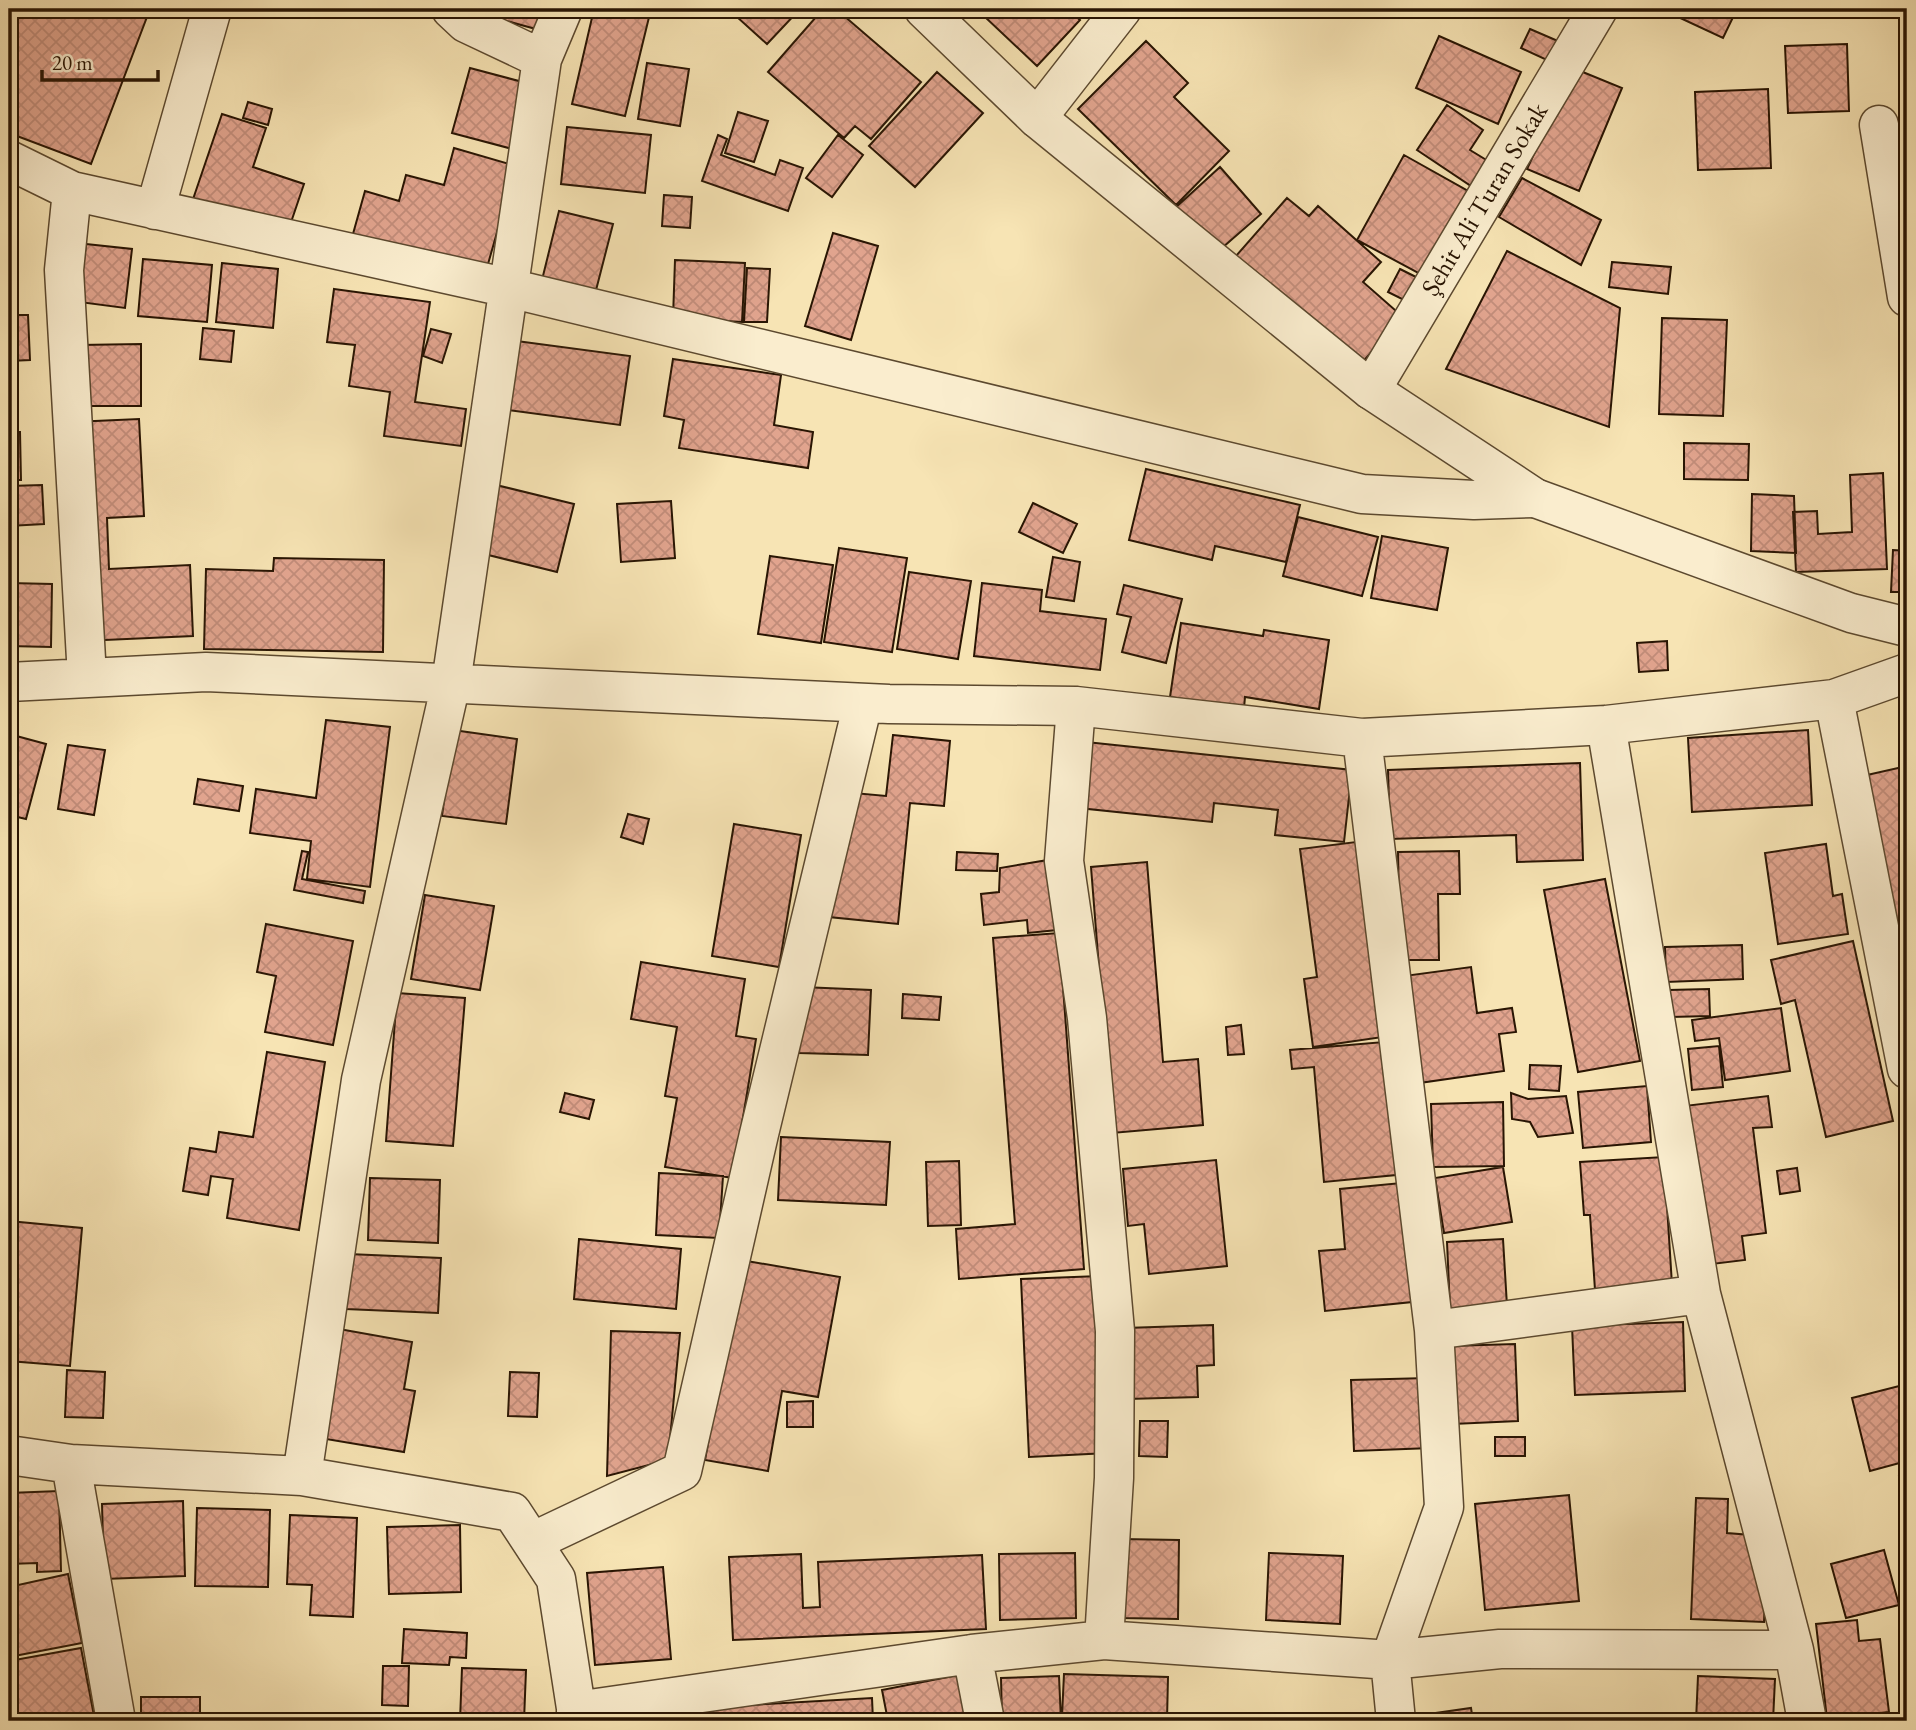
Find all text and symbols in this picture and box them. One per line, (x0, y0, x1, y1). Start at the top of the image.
scale bar (42, 38, 158, 82)
text: 20 m (52, 49, 93, 76)
street label: Şehit Ali Turan Sokak (1413, 95, 1556, 302)

